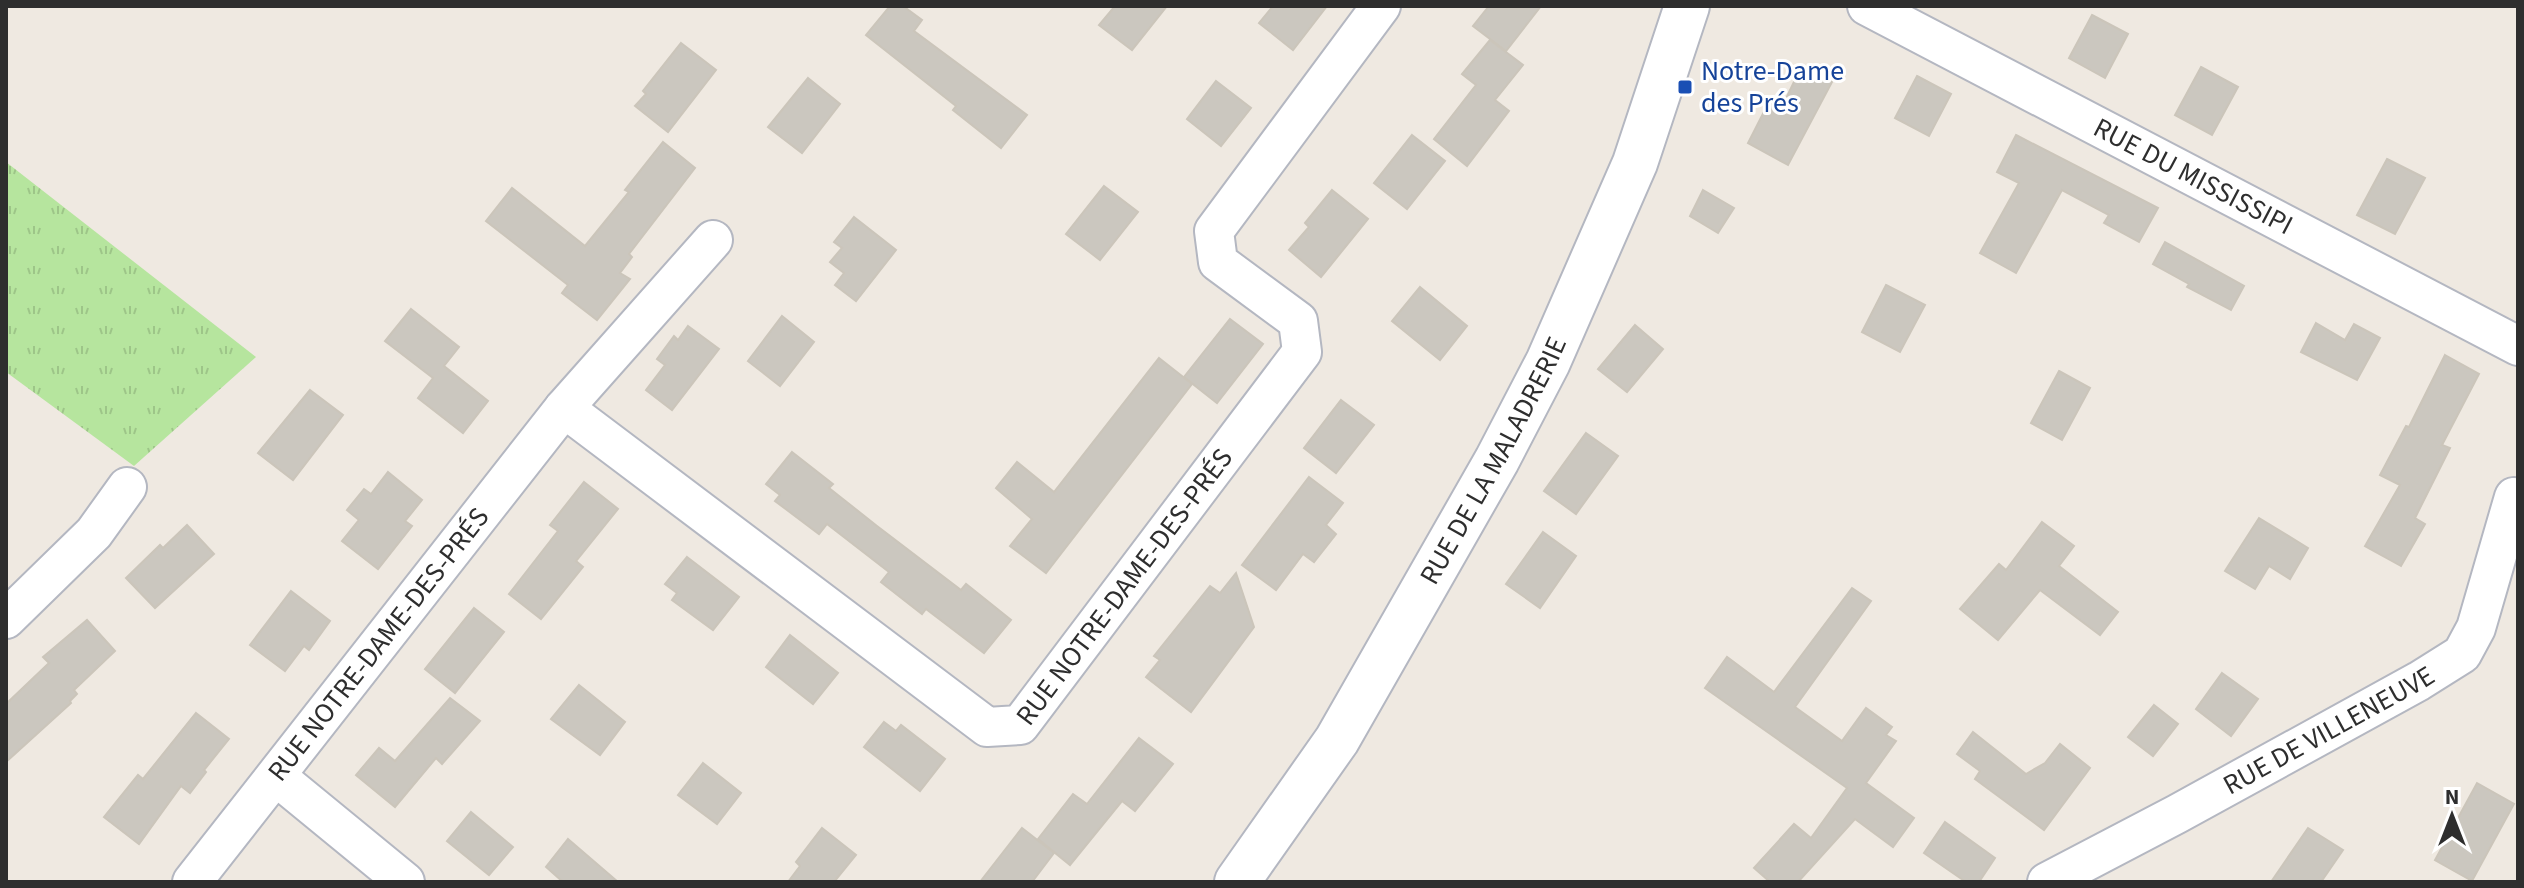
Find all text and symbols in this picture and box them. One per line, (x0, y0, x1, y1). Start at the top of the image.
place label: Notre-Dame des Prés (1701, 51, 1844, 123)
marker: Notre-Dame des Prés (1676, 78, 1694, 96)
street label: RUE DU MISSISSIPI (2086, 108, 2300, 245)
street label: RUE DE LA MALADRERIE (1410, 330, 1577, 592)
street label: RUE NOTRE-DAME-DES-PRÉS (1006, 440, 1242, 734)
street label: RUE NOTRE-DAME-DES-PRÉS (258, 499, 499, 790)
street label: RUE DE VILLENEUVE (2216, 656, 2442, 805)
north arrow (2412, 776, 2492, 856)
text: N (2445, 781, 2459, 813)

